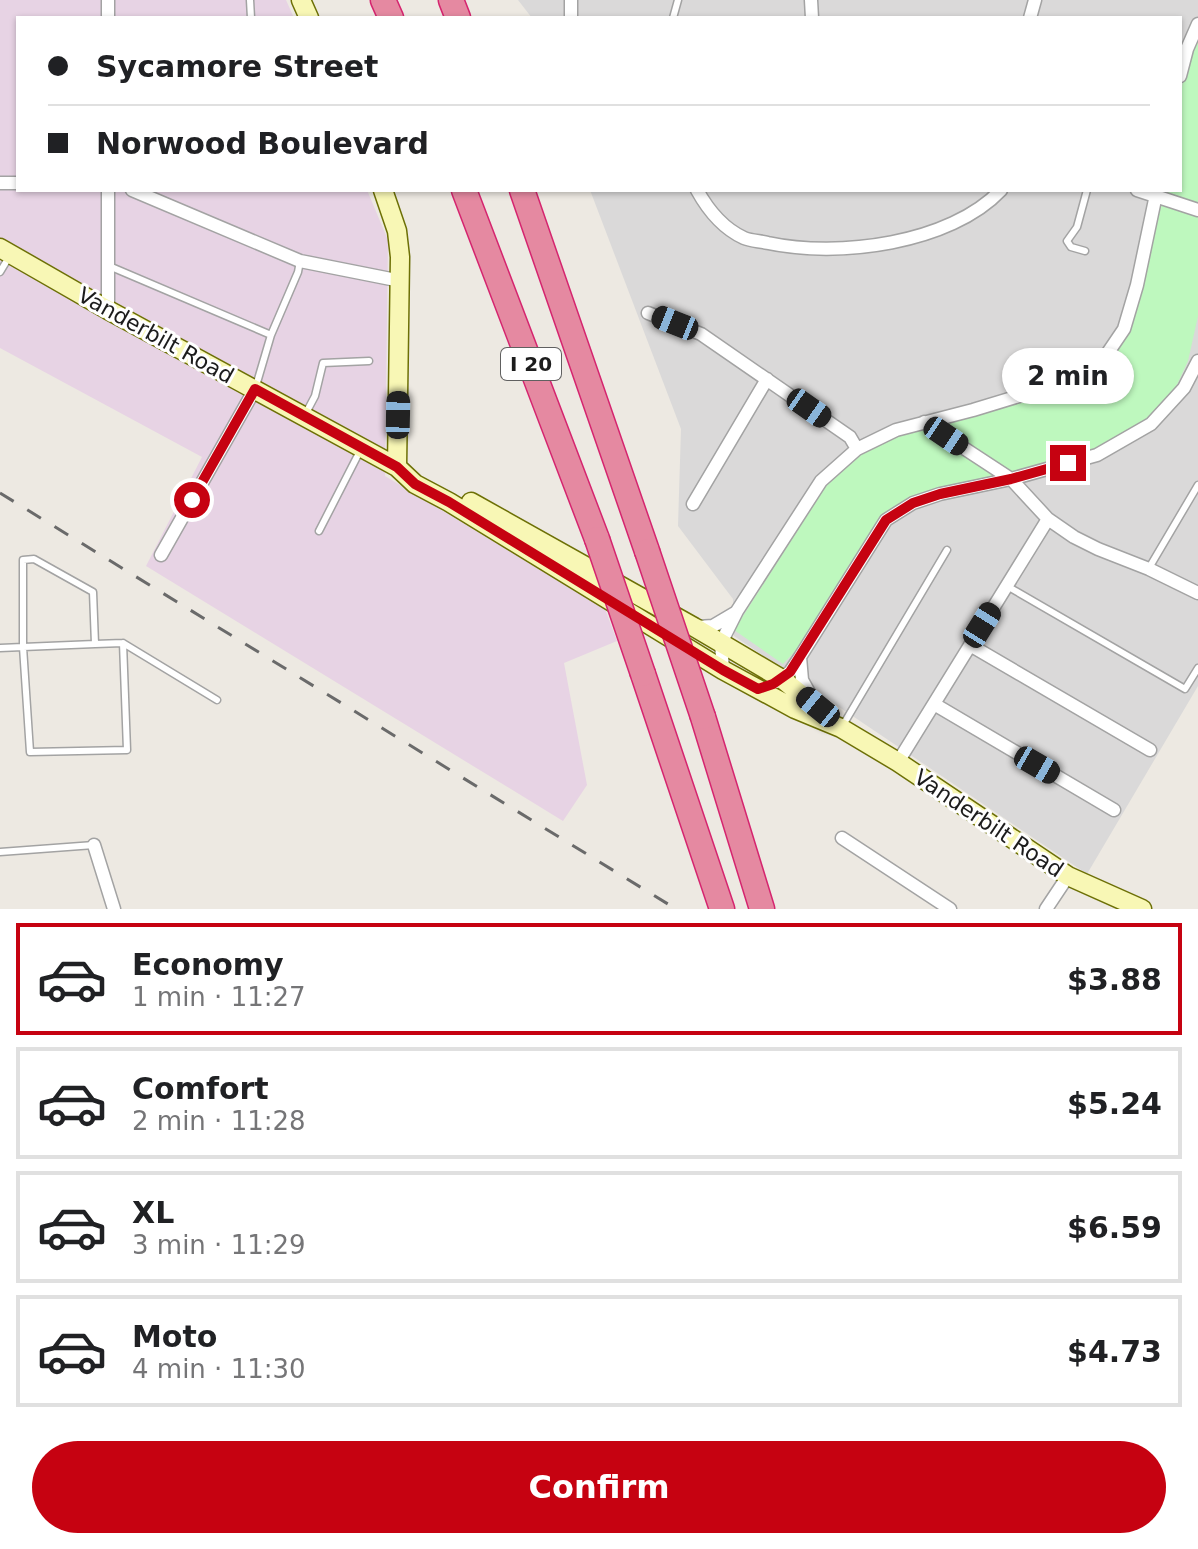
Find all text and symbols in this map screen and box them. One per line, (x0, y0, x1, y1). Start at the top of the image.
text: Sycamore Street (96, 49, 378, 84)
text: Norwood Boulevard (96, 126, 429, 161)
street label: Vanderbilt Road (73, 282, 238, 389)
car (648, 303, 702, 343)
callout: 2 min (1002, 347, 1134, 403)
road number: I 20 (501, 348, 561, 380)
text: 2 min (1027, 361, 1109, 391)
car (782, 384, 836, 432)
car (386, 391, 410, 439)
car (919, 413, 973, 459)
route end (1050, 445, 1086, 481)
route start (174, 482, 210, 518)
car (959, 598, 1005, 652)
car (792, 683, 844, 731)
car (1010, 743, 1064, 787)
street label: Vanderbilt Road (909, 764, 1068, 883)
icon: car (36, 943, 108, 1015)
text: Economy (132, 947, 284, 982)
text: $3.88 (1067, 962, 1162, 997)
text: 1 min · 11:27 (132, 982, 306, 1012)
icon: car (36, 1067, 108, 1139)
text: Comfort (132, 1071, 269, 1106)
text: $5.24 (1067, 1086, 1162, 1121)
text: 2 min · 11:28 (132, 1106, 306, 1136)
icon: car (36, 1191, 108, 1263)
text: XL (132, 1195, 174, 1230)
text: $6.59 (1067, 1210, 1162, 1245)
text: 3 min · 11:29 (132, 1230, 306, 1260)
icon: car (36, 1315, 108, 1387)
text: Moto (132, 1319, 217, 1354)
text: $4.73 (1067, 1334, 1162, 1369)
text: 4 min · 11:30 (132, 1354, 306, 1384)
button: Confirm (32, 1441, 1166, 1533)

